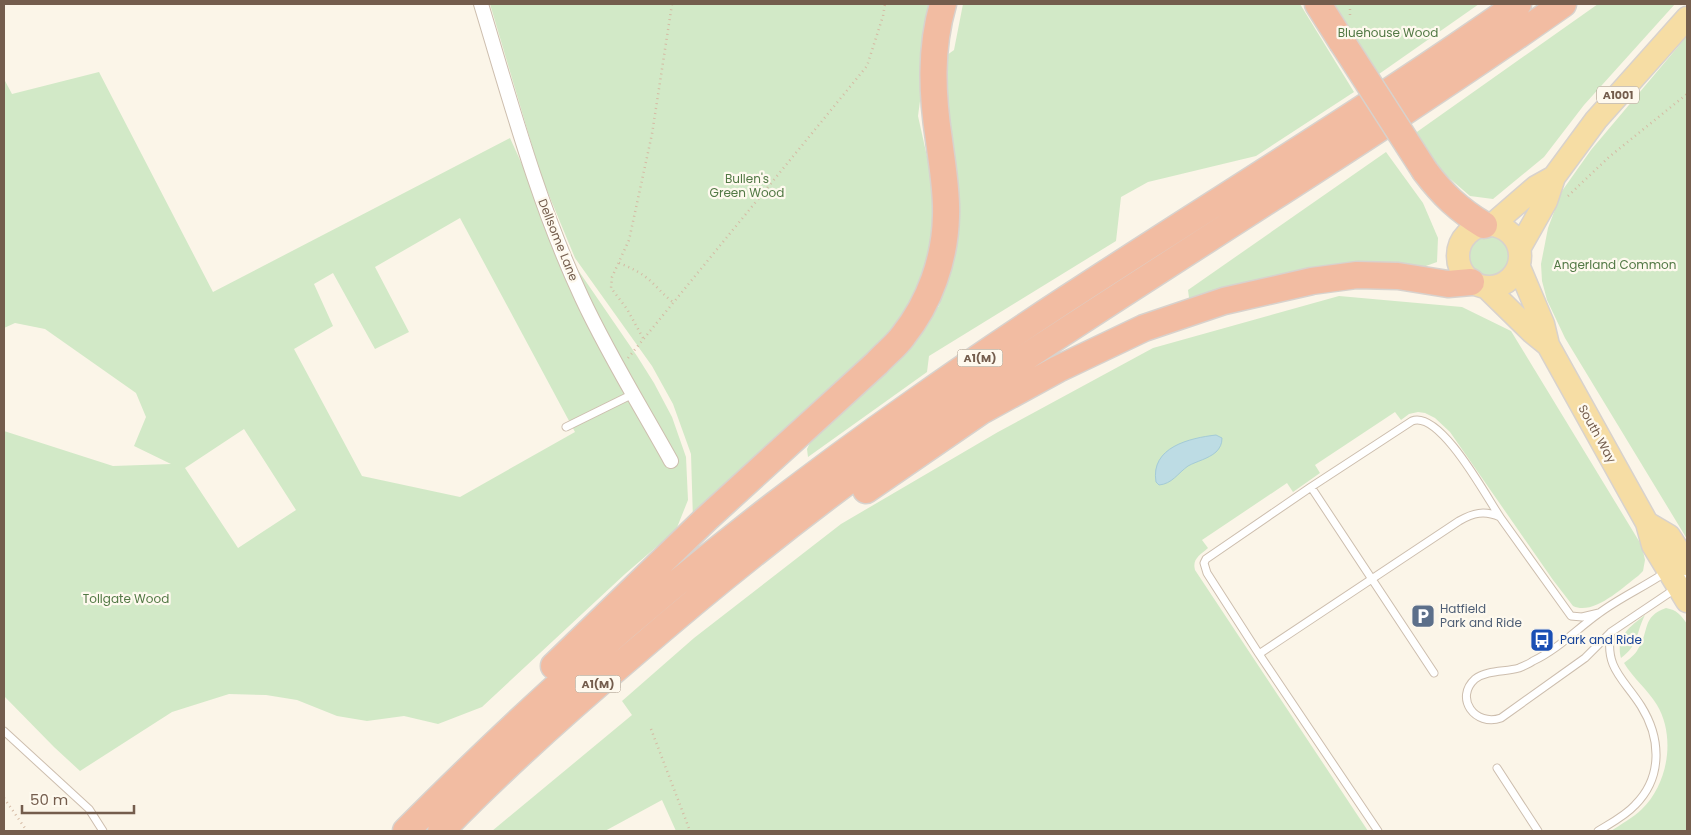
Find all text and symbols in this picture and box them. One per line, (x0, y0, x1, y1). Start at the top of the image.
park label: Bluehouse Wood (1338, 24, 1438, 41)
road number: A1001 (1597, 86, 1639, 104)
park label: Bullen's Green Wood (710, 170, 784, 201)
street label: Dellsome Lane (534, 196, 583, 283)
park label: Angerland Common (1554, 256, 1676, 273)
road number: A1(M) (958, 349, 1002, 366)
street label: South Way (1574, 402, 1621, 466)
park label: Tollgate Wood (83, 590, 169, 607)
place label: Hatfield Park and Ride (1440, 600, 1522, 631)
parking icon: Hatfield Park and Ride (1410, 603, 1436, 629)
bus stop icon: Park and Ride (1529, 627, 1555, 653)
place label: Park and Ride (1560, 631, 1642, 648)
road number: A1(M) (576, 676, 620, 692)
scale bar (22, 782, 135, 814)
text: 50 m (30, 789, 68, 810)

